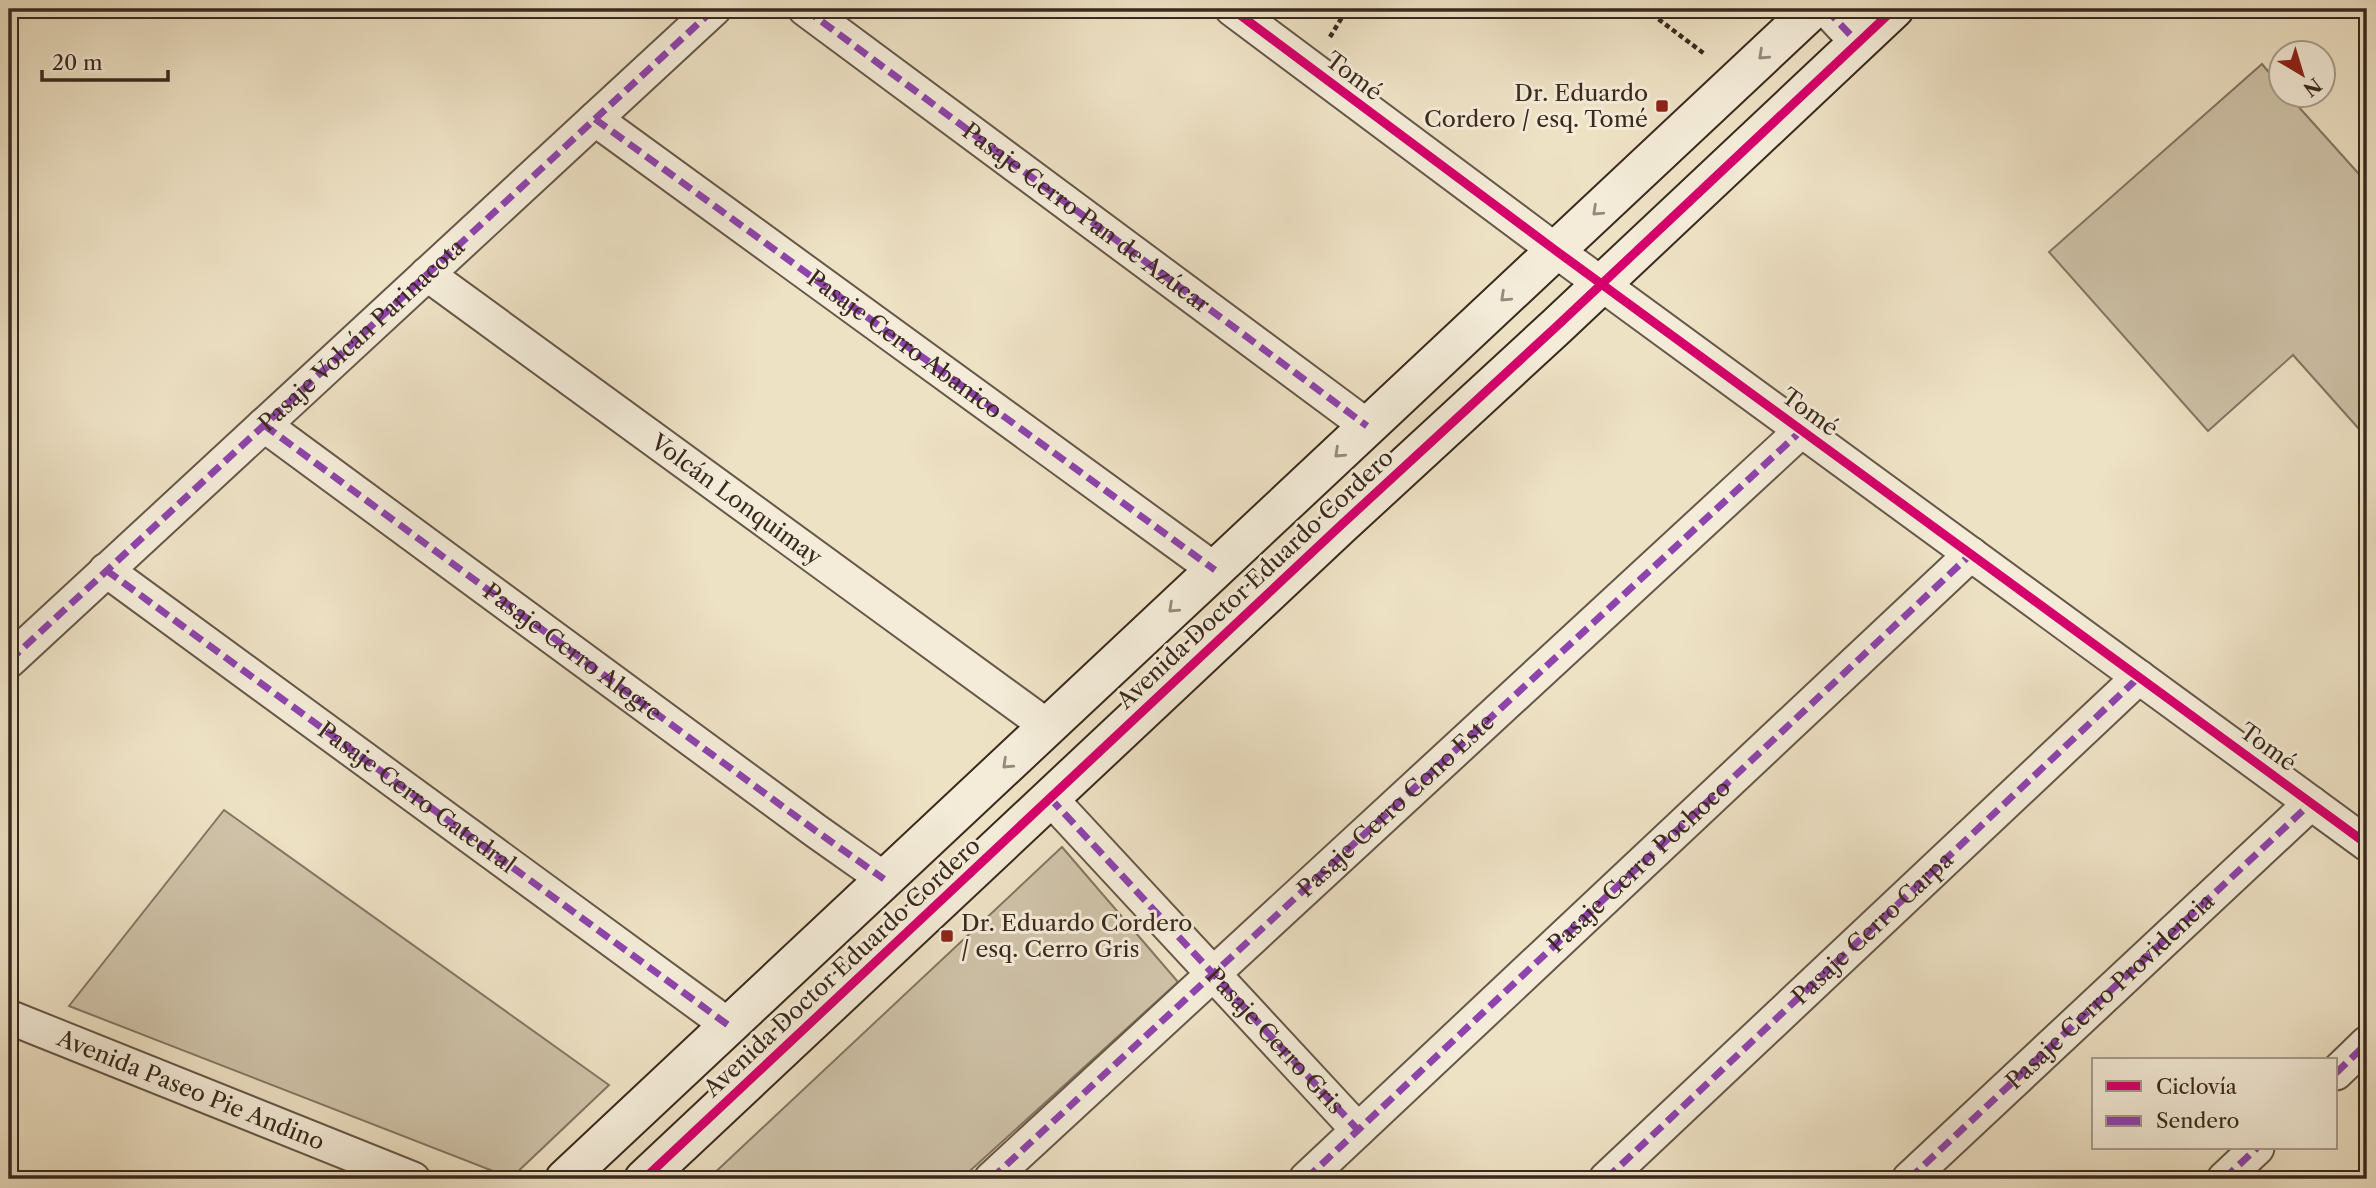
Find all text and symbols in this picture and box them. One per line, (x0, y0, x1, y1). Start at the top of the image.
scale bar (42, 38, 168, 82)
north arrow (2268, 38, 2338, 108)
street label: Tomé (1320, 46, 1388, 106)
one-way arrow (1758, 47, 1771, 60)
text: 20 m (52, 50, 103, 75)
text: N (2299, 73, 2326, 101)
place label: Dr. Eduardo Cordero / esq. Tomé (1424, 79, 1648, 133)
marker: Dr. Eduardo Cordero / esq. Tomé (1654, 98, 1670, 114)
street label: Pasaje Cerro Pan de Azúcar (957, 117, 1216, 319)
one-way arrow (1592, 202, 1605, 215)
street label: Pasaje Volcán Parinacota (252, 232, 471, 437)
street label: Pasaje Cerro Abanico (802, 264, 1008, 425)
one-way arrow (1500, 288, 1513, 301)
street label: Tomé (1776, 382, 1844, 442)
street label: Volcán Lonquimay (645, 427, 828, 571)
street label: Avenida Doctor Eduardo Cordero (1110, 443, 1399, 715)
one-way arrow (1334, 444, 1347, 457)
street label: Pasaje Cerro Alegre (478, 577, 667, 727)
one-way arrow (1168, 600, 1181, 612)
street label: Pasaje Cerro Cono Este (1292, 707, 1500, 903)
street label: Pasaje Cerro Catedral (312, 716, 521, 879)
street label: Tomé (2234, 717, 2302, 777)
one-way arrow (1002, 755, 1015, 768)
street label: Pasaje Cerro Pochoco (1542, 774, 1736, 958)
street label: Avenida Doctor Eduardo Cordero (697, 831, 986, 1103)
street label: Pasaje Cerro Carpa (1786, 845, 1959, 1010)
street label: Pasaje Cerro Providencia (2000, 886, 2220, 1095)
place label: Dr. Eduardo Cordero / esq. Cerro Gris (961, 909, 1192, 963)
marker: Dr. Eduardo Cordero / esq. Cerro Gris (939, 928, 955, 944)
street label: Pasaje Cerro Gris (1200, 961, 1350, 1120)
street label: Avenida Paseo Pie Andino (52, 1023, 329, 1156)
legend (2092, 1058, 2338, 1150)
text: Ciclovía (2156, 1074, 2238, 1099)
text: Sendero (2156, 1108, 2240, 1133)

